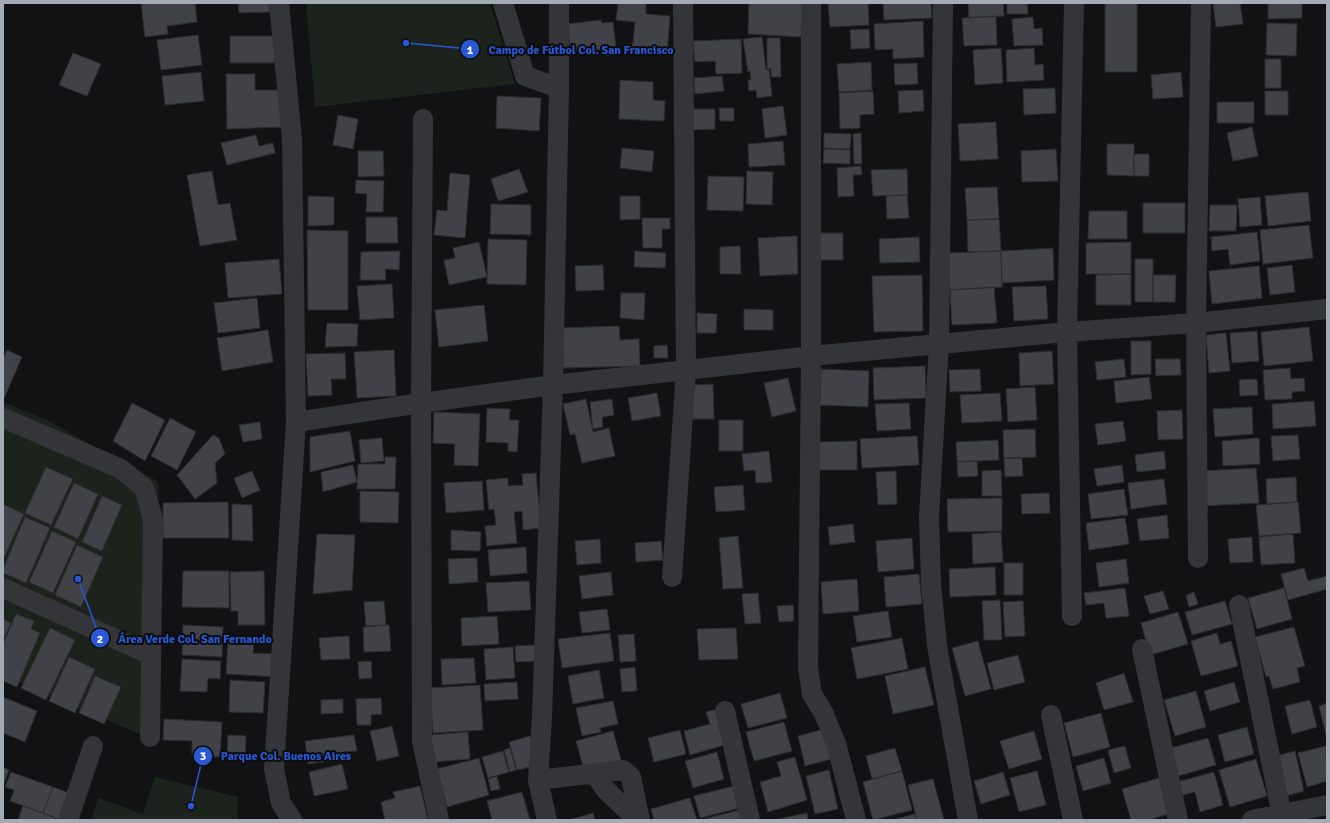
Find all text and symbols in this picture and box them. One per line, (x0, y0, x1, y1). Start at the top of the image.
callout: Campo de Fútbol Col. San Francisco (460, 37, 681, 61)
text: 1 (467, 43, 474, 58)
text: Campo de Fútbol Col. San Francisco (488, 43, 674, 58)
callout: Área Verde Col. San Fernando (90, 626, 280, 650)
text: 2 (97, 632, 103, 647)
text: Área Verde Col. San Fernando (118, 632, 272, 647)
callout: Parque Col. Buenos Aires (193, 744, 359, 768)
text: 3 (200, 749, 206, 764)
text: Parque Col. Buenos Aires (221, 749, 352, 764)

